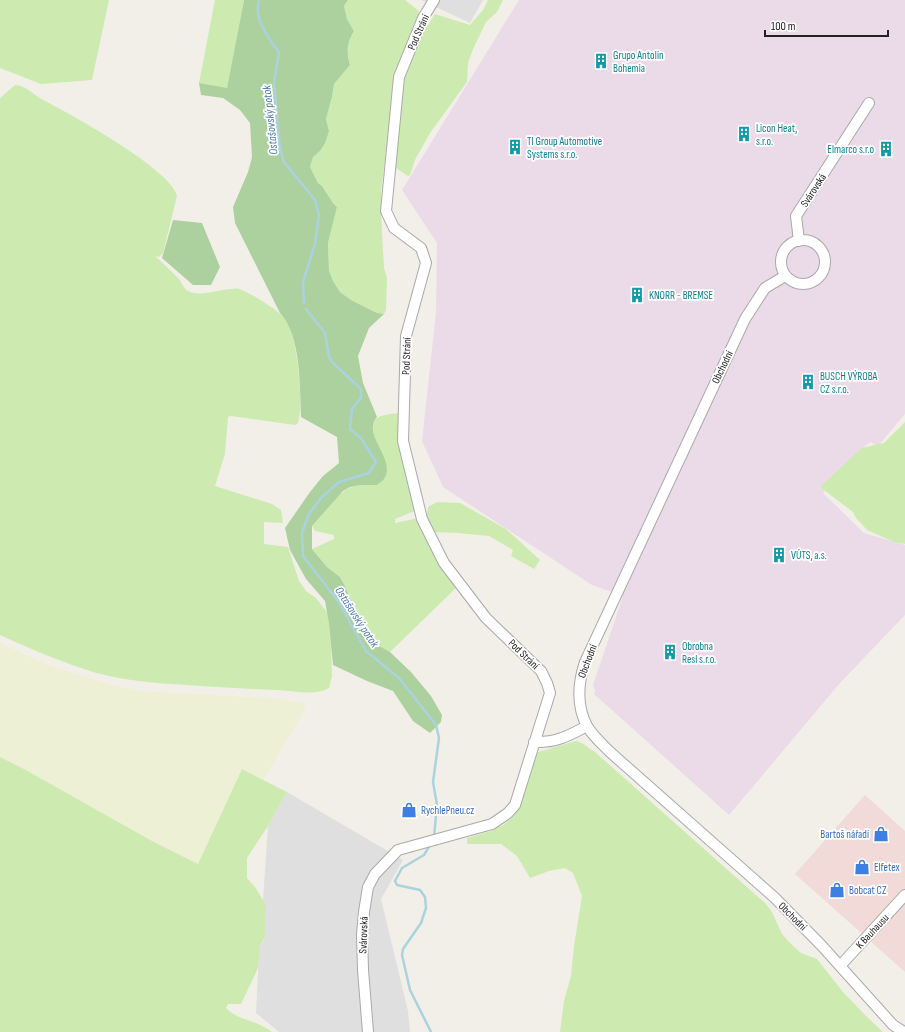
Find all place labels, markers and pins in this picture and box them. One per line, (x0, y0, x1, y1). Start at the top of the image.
place label: Grupo Antolin Bohemia (613, 49, 664, 75)
building icon: Grupo Antolin Bohemia (592, 52, 610, 70)
place label: Licon Heat, s.r.o. (756, 122, 797, 148)
building icon: Licon Heat, s.r.o. (735, 125, 753, 143)
place label: TI Group Automotive Systems s.r.o. (527, 135, 602, 161)
building icon: TI Group Automotive Systems s.r.o. (506, 138, 524, 156)
building icon: Elmarco s.r.o (877, 140, 895, 158)
place label: Elmarco s.r.o (827, 143, 874, 156)
building icon: KNORR - BREMSE (628, 286, 646, 304)
place label: KNORR - BREMSE (649, 289, 713, 302)
place label: BUSCH VÝROBA CZ s.r.o. (820, 370, 878, 396)
building icon: BUSCH VÝROBA CZ s.r.o. (799, 373, 817, 391)
building icon: VÚTS, a.s. (770, 546, 788, 564)
place label: VÚTS, a.s. (791, 549, 827, 562)
place label: Obrobna Resl s.r.o. (682, 640, 716, 666)
building icon: Obrobna Resl s.r.o. (661, 643, 679, 661)
shop icon: RychlePneu.cz (400, 801, 418, 819)
place label: RychlePneu.cz (421, 804, 474, 817)
shop icon: Bartoš nářadí (872, 825, 890, 843)
place label: Bartoš nářadí (820, 828, 870, 841)
shop icon: Elfetex (853, 858, 871, 876)
place label: Elfetex (874, 861, 900, 874)
shop icon: Bobcat CZ (828, 881, 846, 899)
place label: Bobcat CZ (849, 884, 887, 897)

